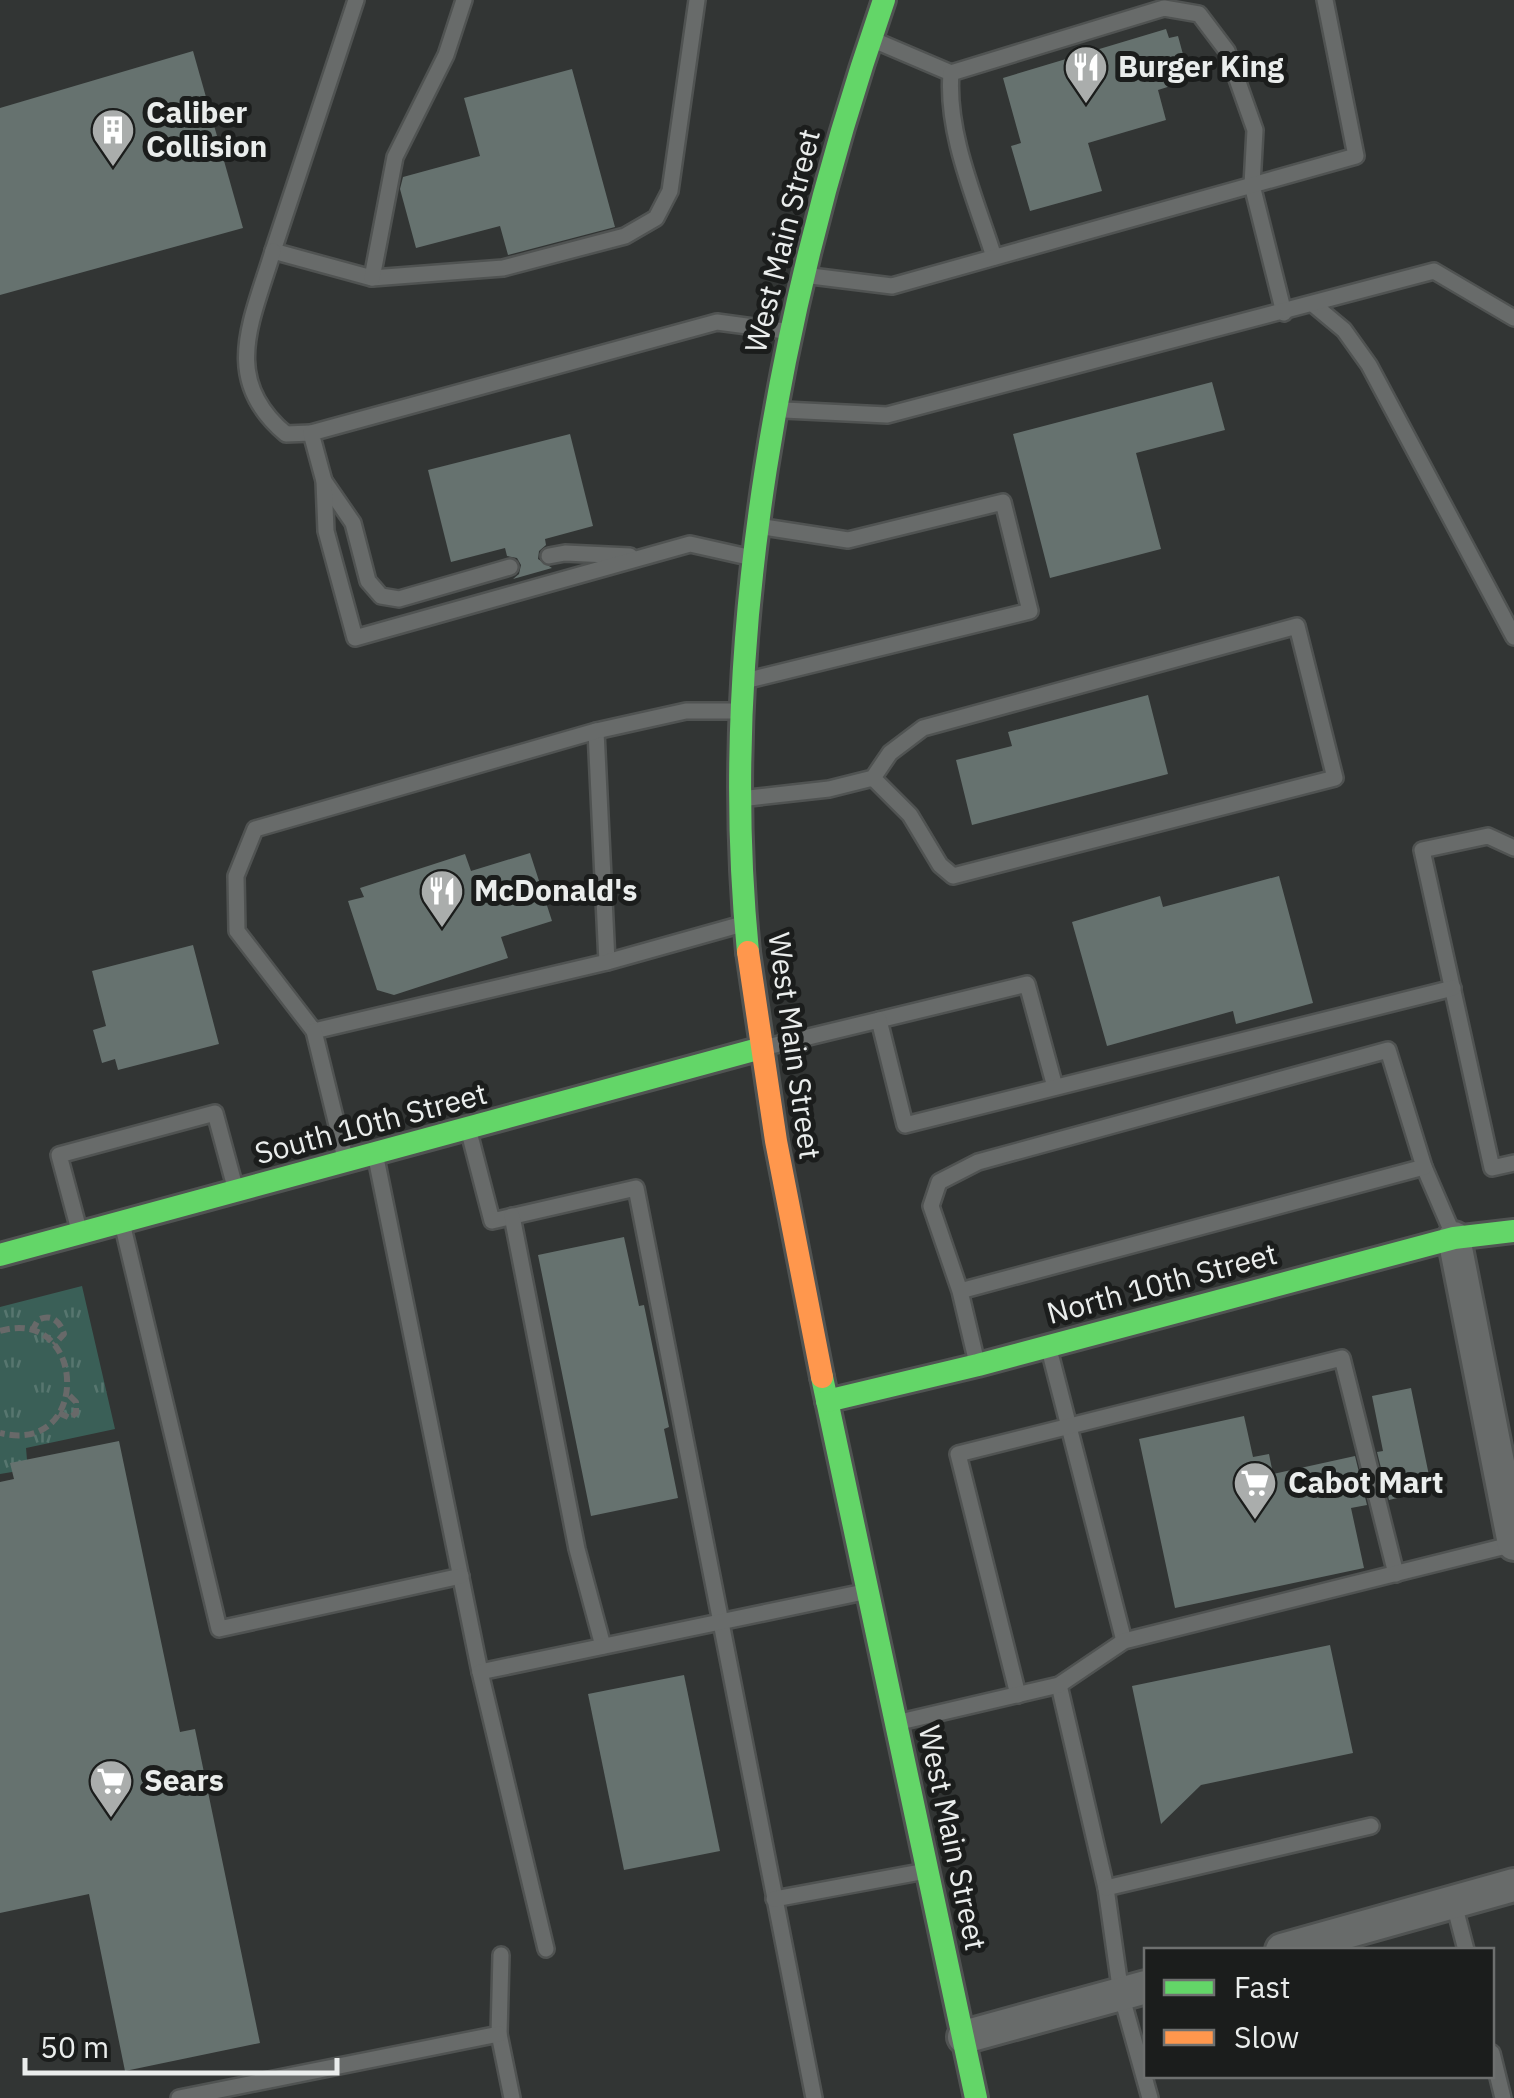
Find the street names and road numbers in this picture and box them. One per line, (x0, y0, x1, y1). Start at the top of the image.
street label: West Main Street (735, 125, 828, 356)
street label: West Main Street (760, 930, 831, 1162)
street label: South 10th Street (250, 1073, 491, 1172)
street label: North 10th Street (1042, 1233, 1281, 1332)
street label: West Main Street (911, 1722, 996, 1954)

